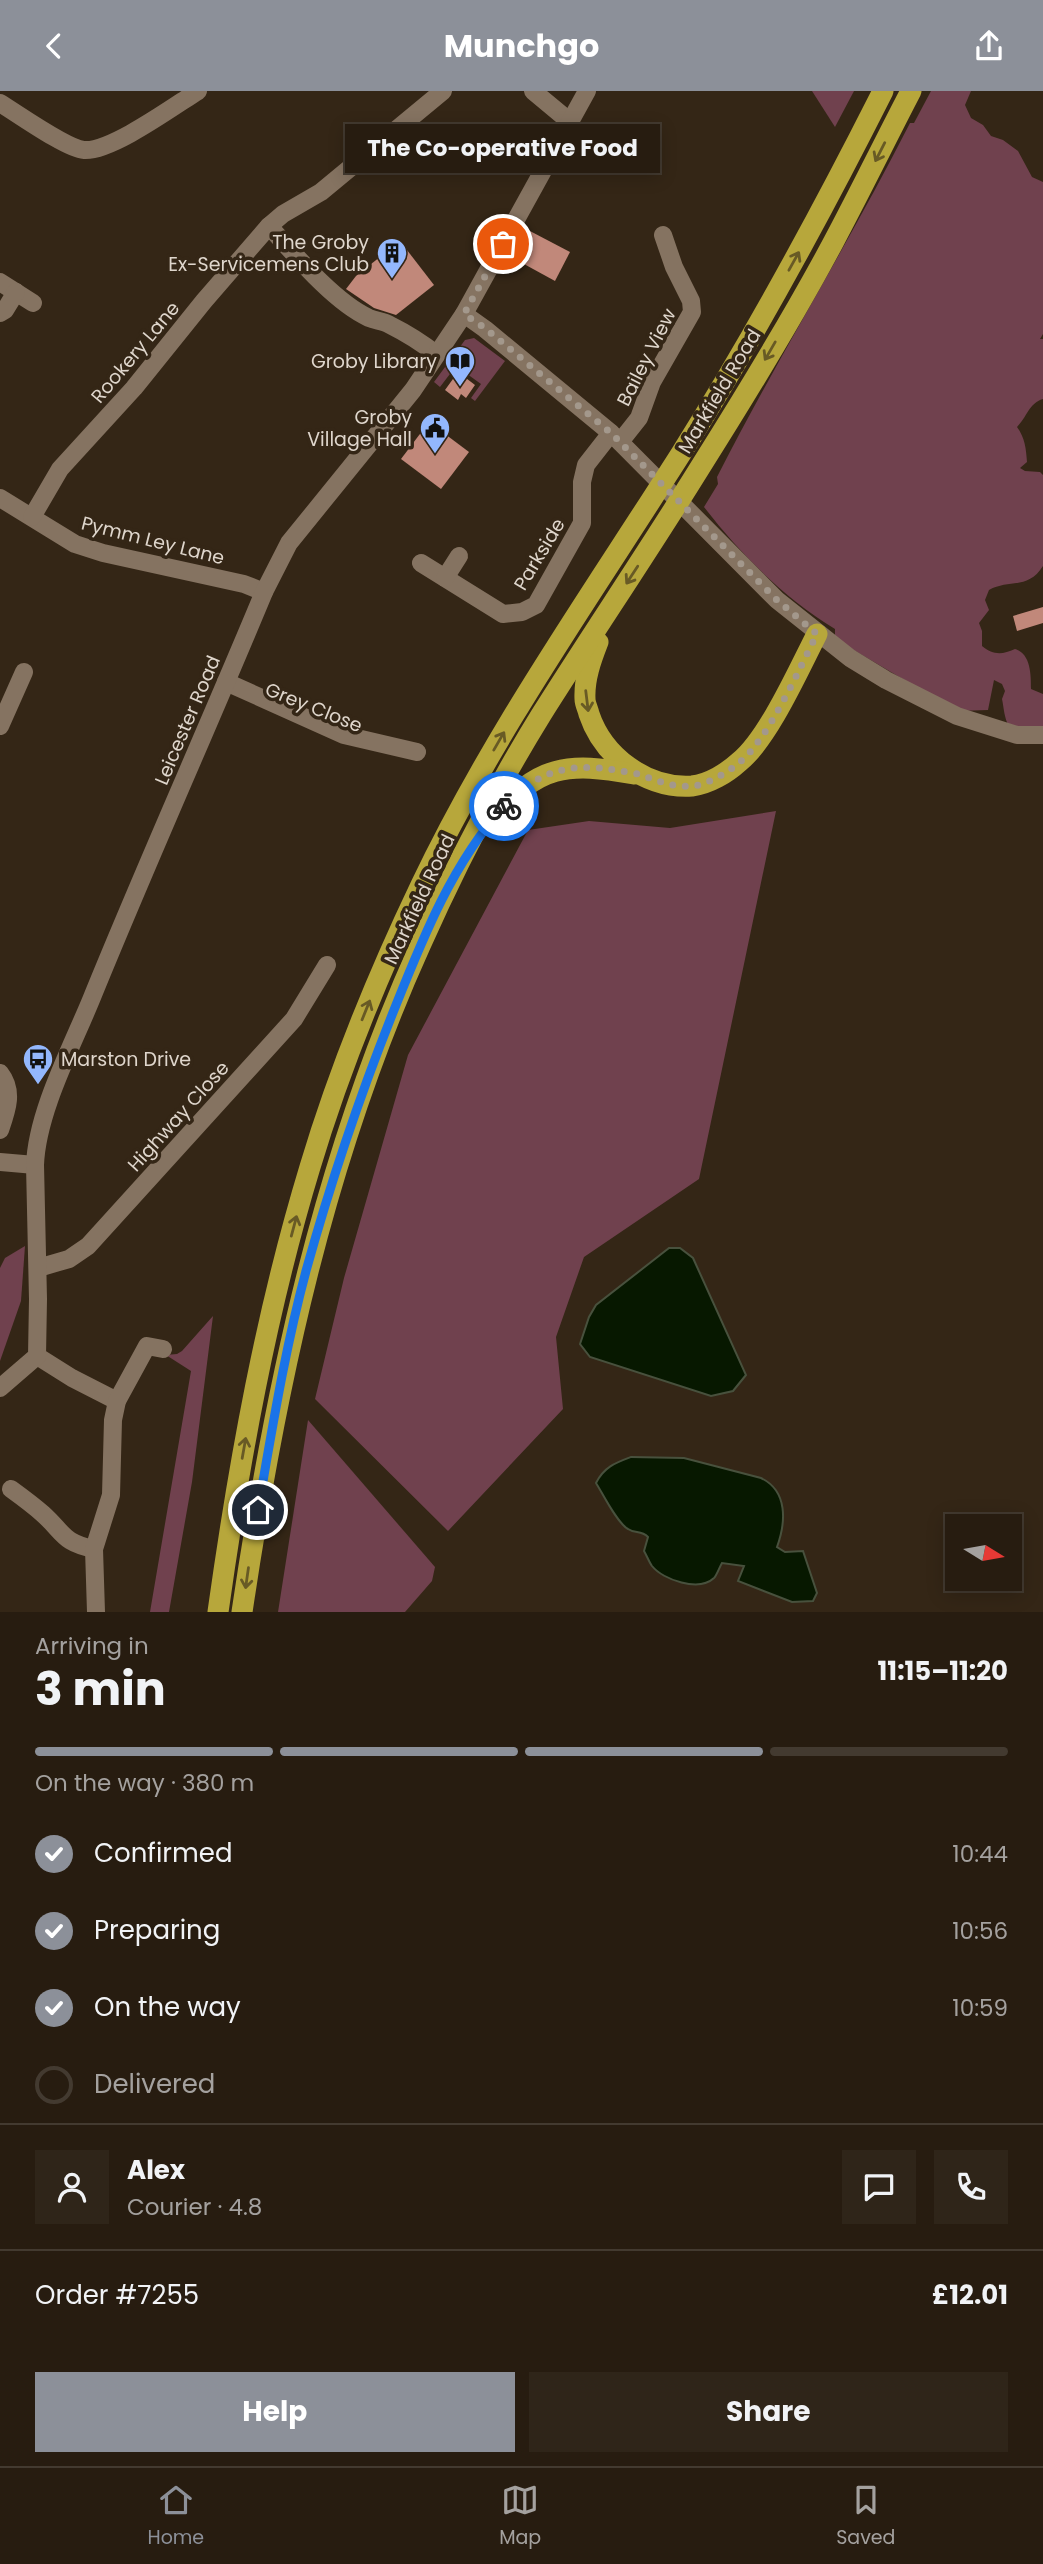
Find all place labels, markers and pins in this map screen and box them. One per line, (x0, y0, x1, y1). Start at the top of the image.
callout: The Co-operative Food (346, 125, 660, 174)
pin (473, 214, 533, 274)
place label: The Groby Ex-Servicemens Club (168, 229, 369, 278)
building icon: The Groby Ex-Servicemens Club (375, 236, 409, 280)
library icon: Groby Library (443, 344, 477, 388)
place label: Groby Library (311, 348, 437, 375)
place label: Groby Village Hall (307, 404, 412, 453)
public building icon: Groby Village Hall (418, 411, 452, 455)
bus stop icon: Marston Drive (21, 1042, 55, 1086)
place label: Marston Drive (61, 1046, 191, 1073)
pin (228, 1480, 288, 1540)

